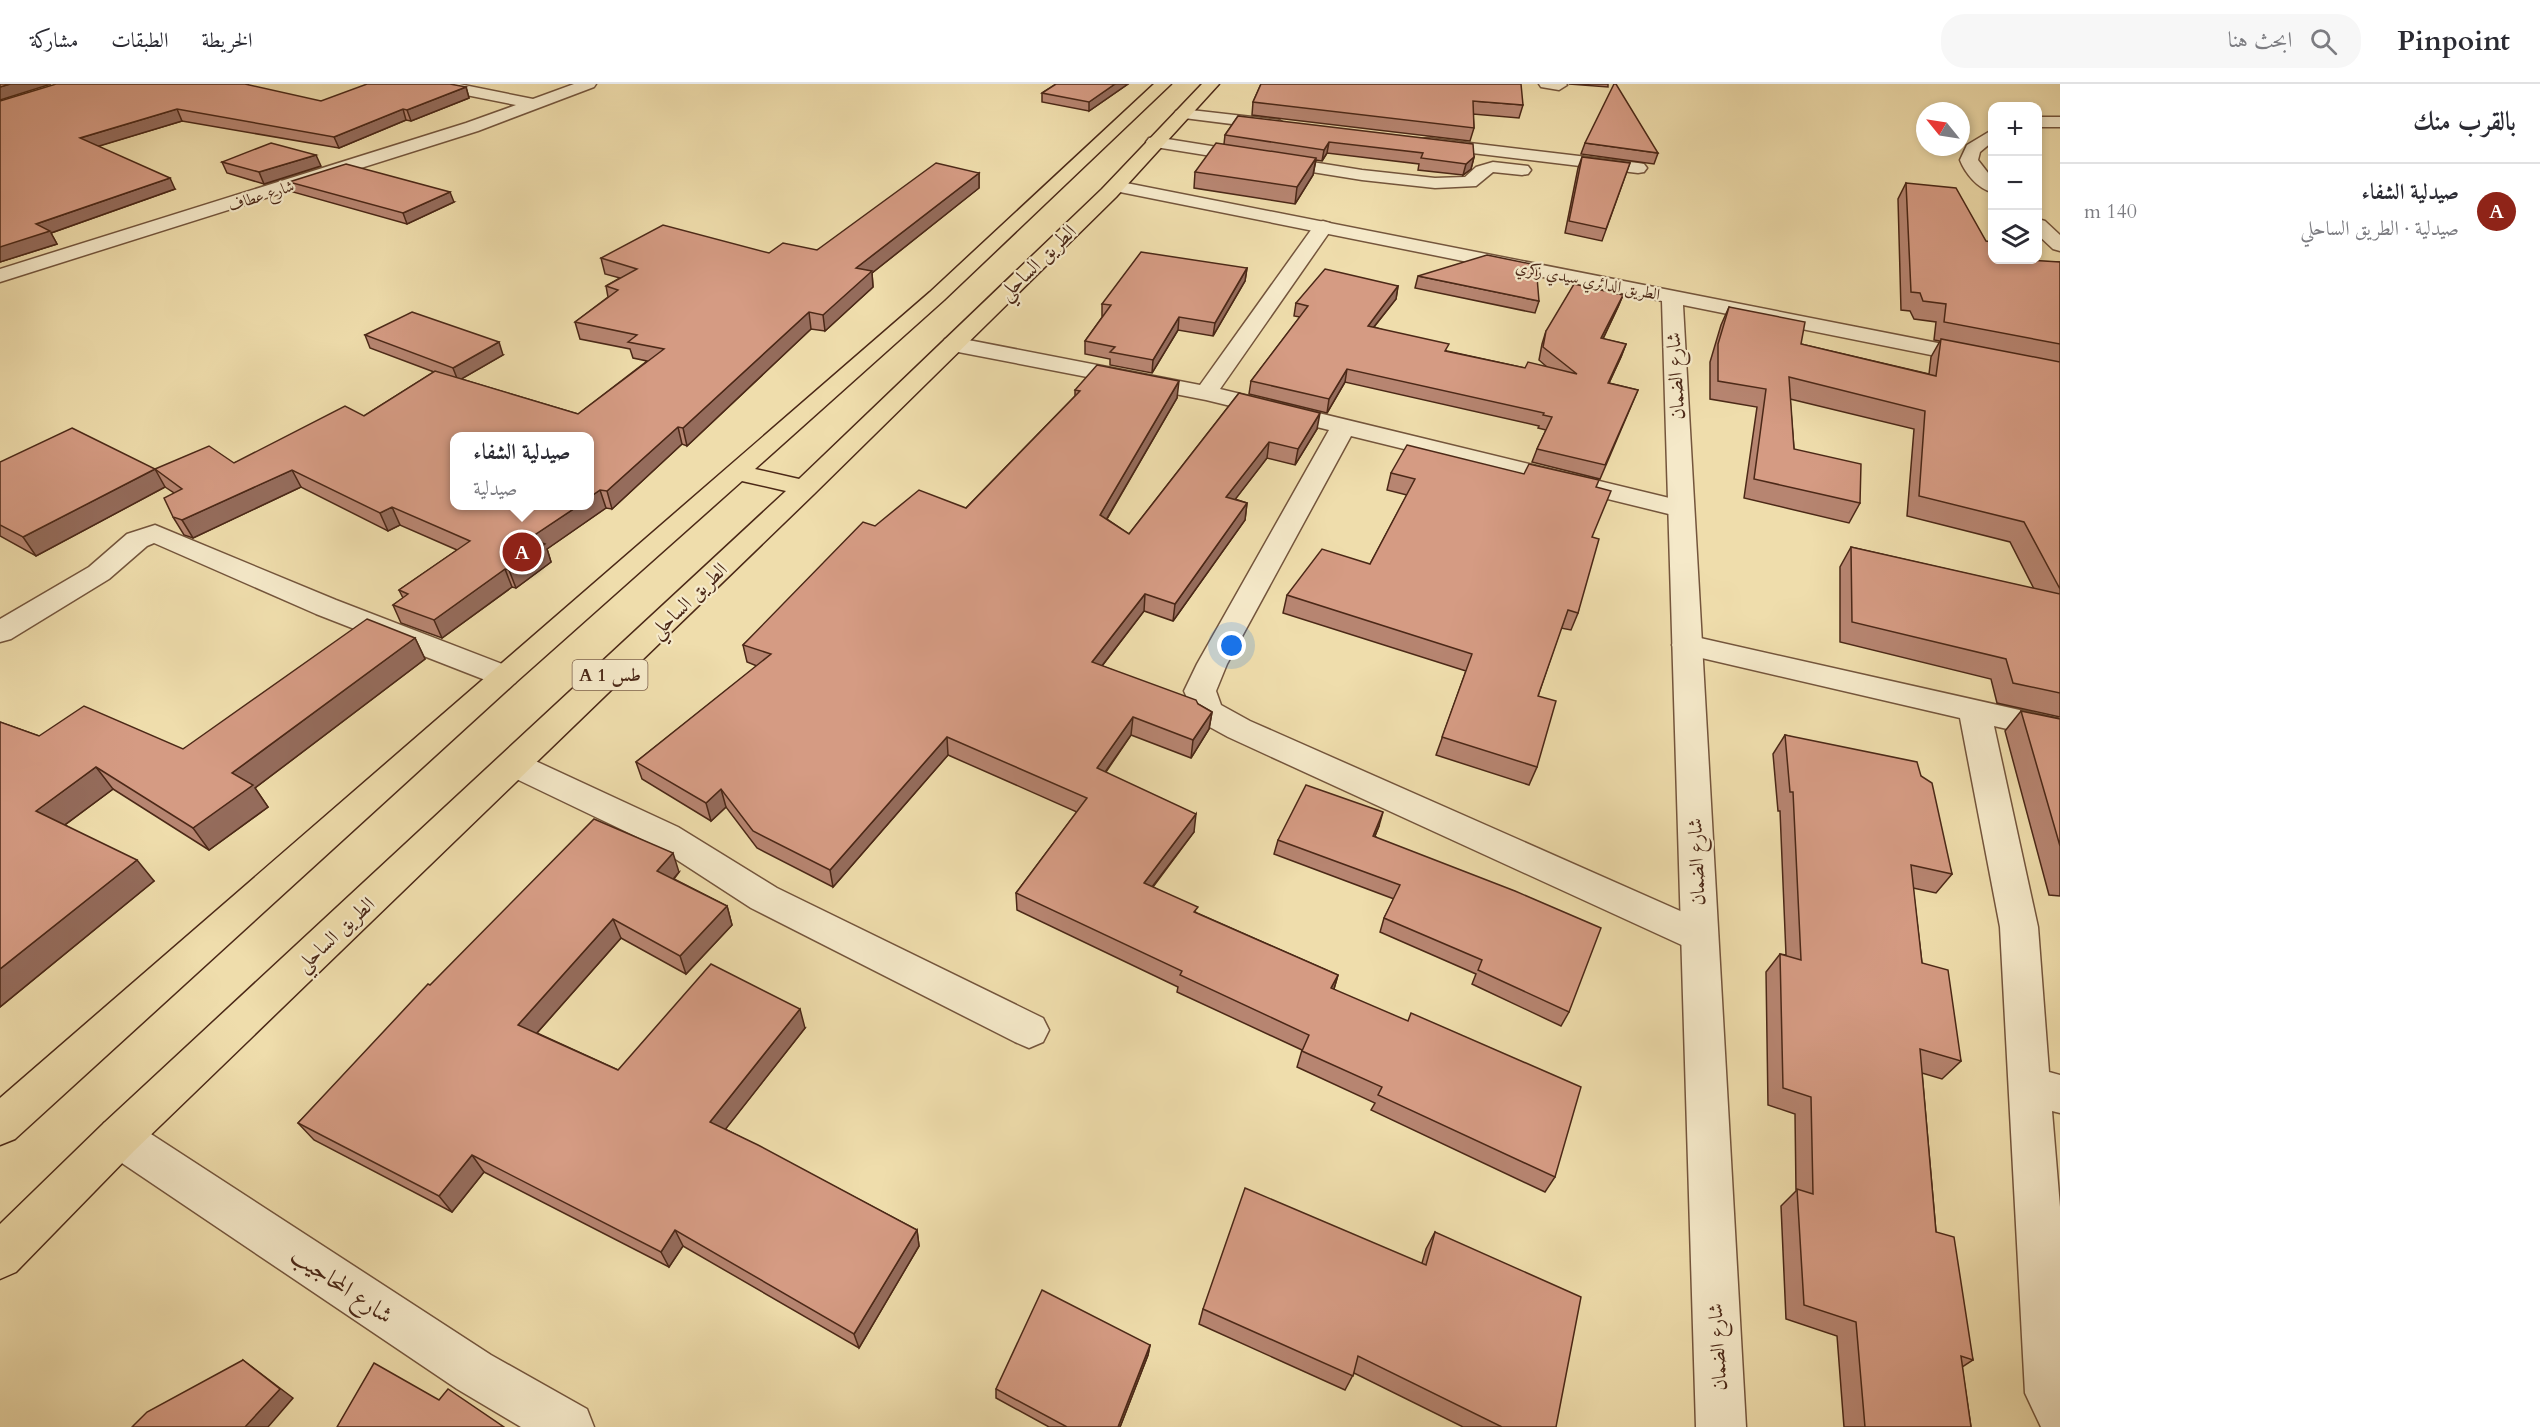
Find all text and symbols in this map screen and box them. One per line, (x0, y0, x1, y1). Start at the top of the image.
search box (1941, 14, 2361, 68)
text: Pinpoint (2397, 22, 2510, 60)
text: ابحث هنا (2228, 25, 2292, 55)
icon: search (2307, 25, 2340, 58)
text: مشاركة (30, 26, 78, 55)
text: الطبقات (111, 26, 168, 55)
text: الخريطة (201, 26, 253, 55)
north arrow (1916, 102, 1970, 156)
map controls (1988, 102, 2042, 264)
button: + (1988, 102, 2042, 156)
text: بالقرب منك (2413, 104, 2516, 139)
button: − (1988, 156, 2042, 210)
street label: شارع عطاف (226, 175, 298, 219)
text: صيدلية الشفاء (2362, 177, 2459, 207)
text: 140 m (2084, 198, 2137, 225)
text: A (2489, 198, 2504, 225)
button: layers (1988, 210, 2042, 264)
text: صيدلية · الطريق الساحلي (2300, 215, 2459, 242)
street label: الطريق الساحلي (992, 218, 1086, 311)
street label: الطريق الدائري سيدي زكري (1513, 256, 1662, 307)
street label: شارع الضمان (1660, 331, 1695, 420)
popup (450, 432, 594, 510)
text: صيدلية الشفاء (473, 437, 571, 467)
text: صيدلية (473, 475, 518, 502)
pin: A (502, 530, 542, 574)
street label: الطريق الساحلي (643, 556, 737, 649)
your location (1217, 631, 1246, 660)
road number: A 1 طس (572, 660, 648, 690)
street label: شارع الضمان (1681, 818, 1716, 906)
street label: الطريق الساحلي (290, 891, 385, 982)
street label: شارع المحاجيب (282, 1239, 399, 1334)
street label: شارع الضمان (1702, 1302, 1737, 1391)

